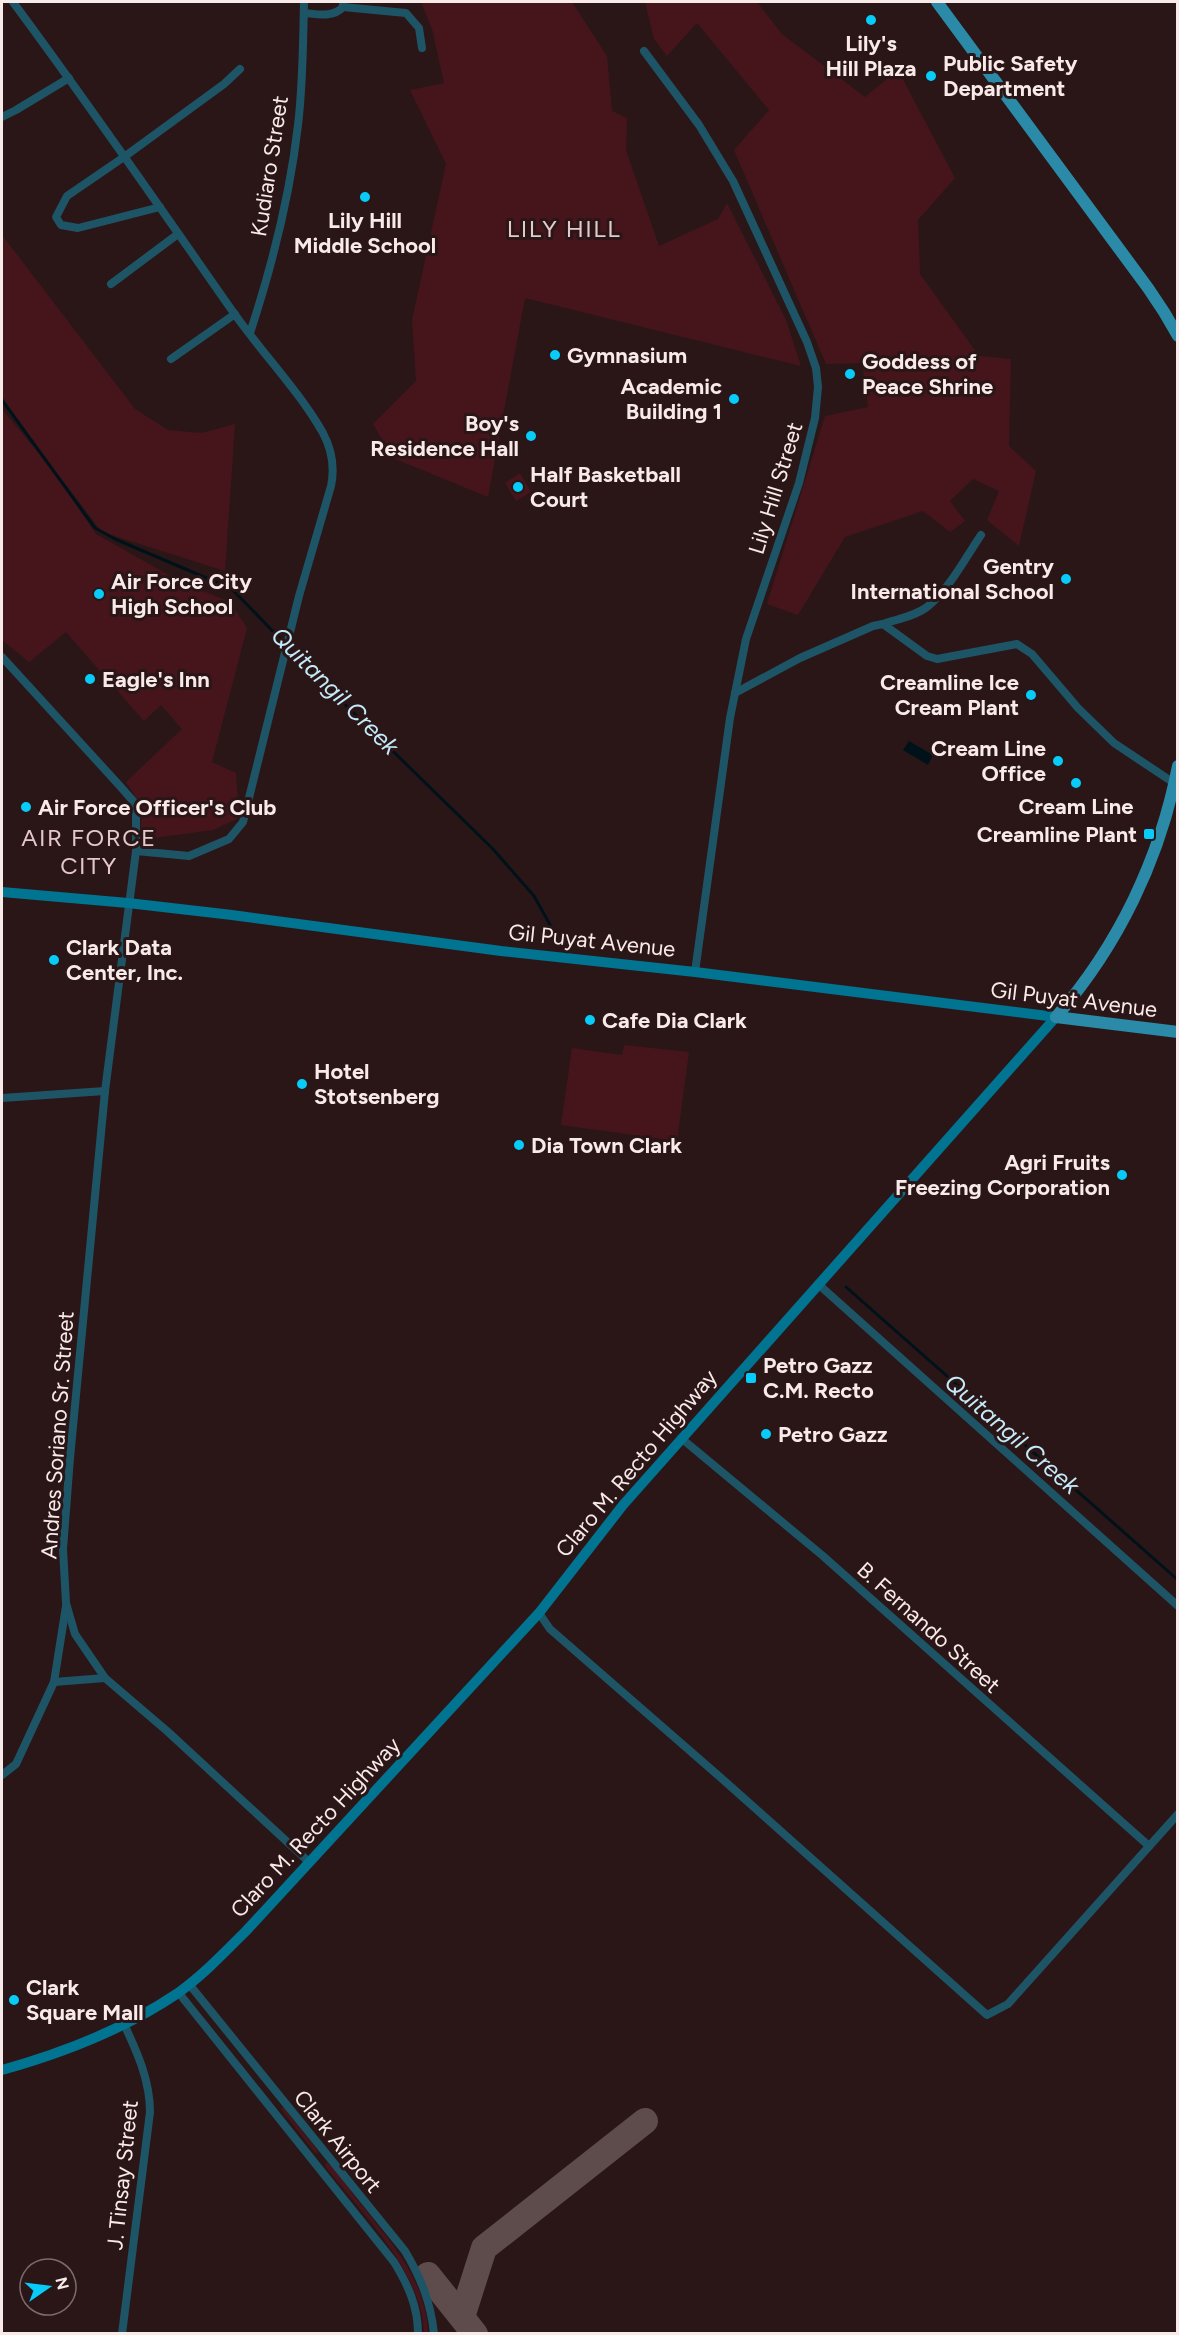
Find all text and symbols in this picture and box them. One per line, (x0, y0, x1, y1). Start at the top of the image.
marker: Lily's Hill Plaza (864, 13, 878, 27)
place label: Lily's Hill Plaza (826, 30, 916, 82)
place label: Public Safety Department (943, 50, 1078, 102)
marker: Public Safety Department (924, 69, 938, 83)
street label: Kudiaro Street (245, 94, 294, 238)
marker: Lily Hill Middle School (358, 190, 372, 204)
place label: Lily Hill Middle School (294, 207, 436, 259)
district label: LILY HILL (507, 214, 621, 243)
place label: Gymnasium (567, 342, 687, 369)
marker: Gymnasium (548, 348, 562, 362)
place label: Goddess of Peace Shrine (862, 348, 993, 400)
marker: Goddess of Peace Shrine (843, 367, 857, 381)
place label: Academic Building 1 (621, 373, 722, 425)
marker: Academic Building 1 (727, 392, 741, 406)
place label: Boy's Residence Hall (370, 410, 519, 462)
street label: Lily Hill Street (743, 419, 808, 557)
marker: Boy's Residence Hall (524, 429, 538, 443)
place label: Half Basketball Court (530, 461, 681, 513)
marker: Half Basketball Court (511, 480, 525, 494)
place label: Gentry International School (851, 553, 1054, 605)
place label: Air Force City High School (111, 568, 252, 620)
marker: Gentry International School (1059, 572, 1073, 586)
marker: Air Force City High School (92, 587, 106, 601)
water label: Quitangil Creek (265, 621, 406, 762)
place label: Eagle's Inn (102, 666, 210, 693)
place label: Creamline Ice Cream Plant (880, 669, 1019, 721)
marker: Eagle's Inn (83, 672, 97, 686)
marker: Creamline Ice Cream Plant (1024, 688, 1038, 702)
place label: Cream Line Office (931, 735, 1046, 787)
marker: Cream Line Office (1051, 754, 1065, 768)
marker: Cream Line (1069, 776, 1083, 790)
place label: Cream Line (1019, 793, 1133, 820)
place label: Air Force Officer's Club (38, 794, 276, 821)
marker: Air Force Officer's Club (19, 800, 33, 814)
place label: Creamline Plant (977, 821, 1137, 848)
district label: AIR FORCE CITY (21, 823, 157, 880)
marker: Creamline Plant (1142, 827, 1156, 841)
street label: Gil Puyat Avenue (507, 918, 677, 963)
place label: Clark Data Center, Inc. (66, 934, 183, 986)
marker: Clark Data Center, Inc. (47, 953, 61, 967)
street label: Gil Puyat Avenue (989, 976, 1159, 1023)
place label: Cafe Dia Clark (602, 1007, 747, 1034)
marker: Cafe Dia Clark (583, 1013, 597, 1027)
place label: Hotel Stotsenberg (314, 1058, 439, 1110)
marker: Hotel Stotsenberg (295, 1077, 309, 1091)
place label: Dia Town Clark (531, 1132, 682, 1159)
marker: Dia Town Clark (512, 1138, 526, 1152)
place label: Agri Fruits Freezing Corporation (895, 1149, 1110, 1201)
marker: Agri Fruits Freezing Corporation (1115, 1168, 1129, 1182)
street label: Andres Soriano Sr. Street (35, 1310, 80, 1560)
place label: Petro Gazz C.M. Recto (763, 1352, 874, 1404)
street label: Claro M. Recto Highway (550, 1364, 723, 1563)
water label: Quitangil Creek (939, 1367, 1087, 1501)
marker: Petro Gazz C.M. Recto (744, 1371, 758, 1385)
place label: Petro Gazz (778, 1421, 888, 1448)
marker: Petro Gazz (759, 1427, 773, 1441)
street label: B. Fernando Street (852, 1556, 1006, 1699)
street label: Claro M. Recto Highway (225, 1731, 406, 1923)
place label: Clark Square Mall (26, 1974, 144, 2026)
marker: Clark Square Mall (7, 1993, 21, 2007)
street label: Clark Airport (288, 2084, 387, 2198)
street label: J. Tinsay Street (101, 2099, 144, 2251)
north arrow (18, 2257, 78, 2317)
text: N (51, 2275, 73, 2292)

